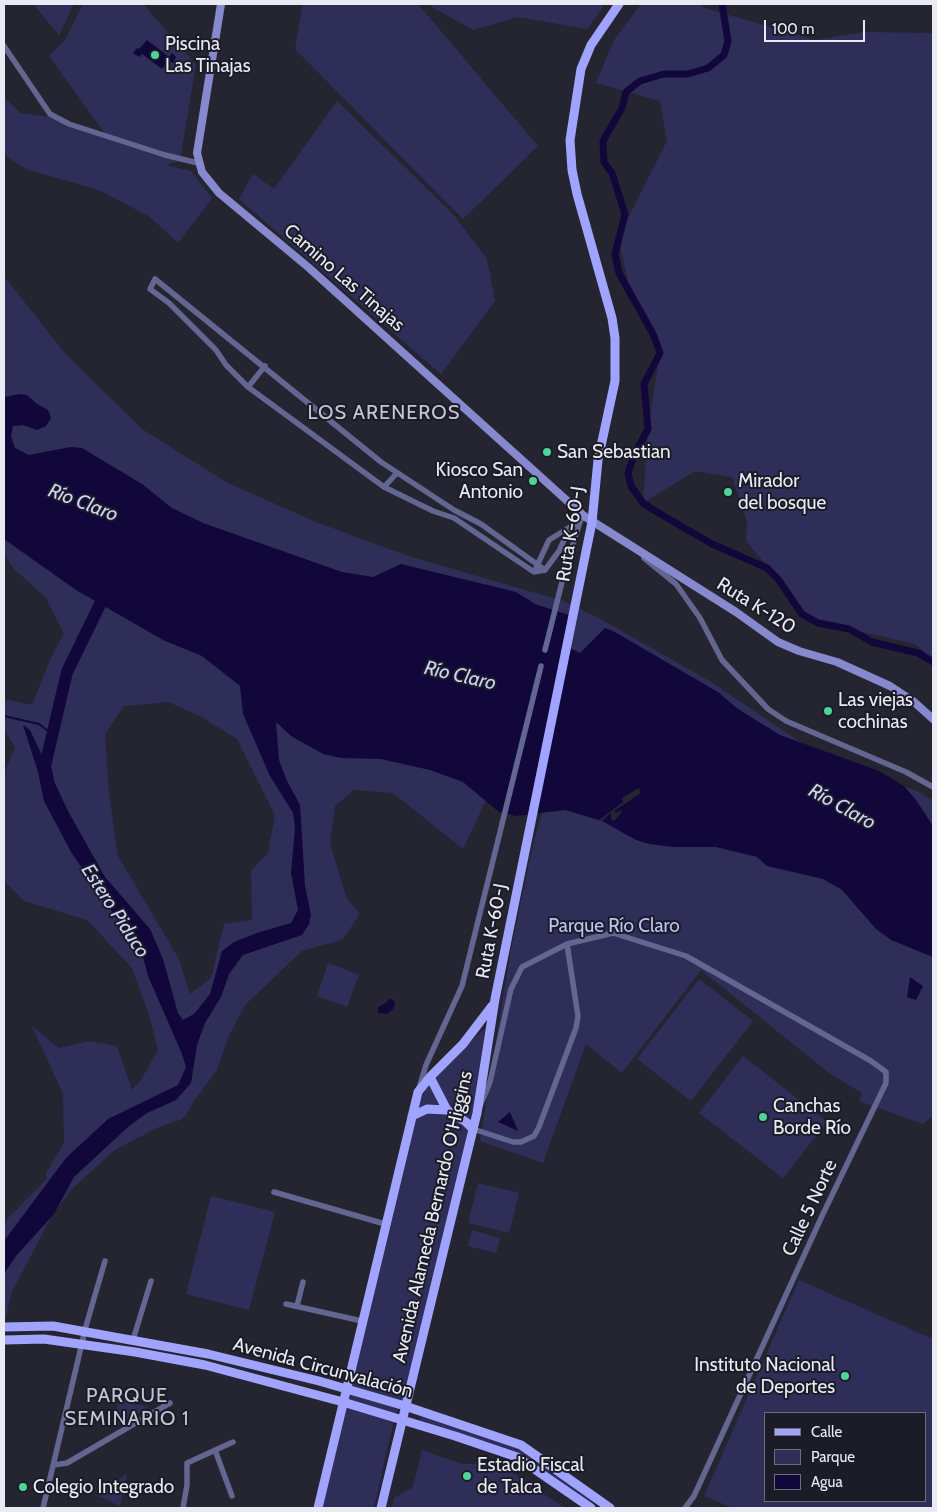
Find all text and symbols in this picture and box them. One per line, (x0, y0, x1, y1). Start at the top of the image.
scale bar (767, 10, 868, 42)
text: 100 m (772, 20, 814, 38)
place label: Piscina Las Tinajas (165, 33, 251, 77)
marker: Piscina Las Tinajas (149, 49, 161, 61)
street label: Camino Las Tinajas (279, 219, 409, 337)
district label: LOS ARENEROS (306, 401, 462, 425)
place label: San Sebastian (557, 441, 671, 463)
marker: San Sebastian (541, 446, 553, 458)
place label: Kiosco San Antonio (435, 459, 523, 503)
place label: Mirador del bosque (738, 470, 826, 514)
marker: Kiosco San Antonio (527, 475, 539, 487)
water label: Río Claro (45, 479, 121, 527)
street label: Ruta K-60-J (552, 485, 590, 583)
marker: Mirador del bosque (722, 486, 734, 498)
street label: Ruta K-120 (712, 573, 800, 639)
water label: Río Claro (422, 656, 498, 696)
place label: Las viejas cochinas (838, 689, 913, 733)
marker: Las viejas cochinas (822, 705, 834, 717)
water label: Río Claro (804, 779, 880, 835)
water label: Estero Piduco (76, 859, 154, 963)
street label: Ruta K-60-J (472, 881, 512, 981)
park label: Parque Río Claro (548, 915, 680, 937)
street label: Avenida Alameda Bernardo O'Higgins (388, 1069, 478, 1365)
place label: Canchas Borde Río (773, 1095, 851, 1139)
marker: Canchas Borde Río (757, 1111, 769, 1123)
street label: Calle 5 Norte (778, 1156, 842, 1260)
street label: Avenida Circunvalación (231, 1333, 415, 1403)
place label: Instituto Nacional de Deportes (694, 1354, 835, 1398)
marker: Instituto Nacional de Deportes (839, 1370, 851, 1382)
district label: PARQUE SEMINARIO 1 (63, 1384, 191, 1431)
legend (764, 1412, 927, 1502)
text: Calle (811, 1423, 842, 1441)
text: Parque (811, 1448, 855, 1466)
place label: Estadio Fiscal de Talca (477, 1454, 584, 1498)
marker: Estadio Fiscal de Talca (461, 1470, 473, 1482)
text: Agua (811, 1473, 843, 1491)
place label: Colegio Integrado (33, 1476, 174, 1498)
marker: Colegio Integrado (17, 1481, 29, 1493)

